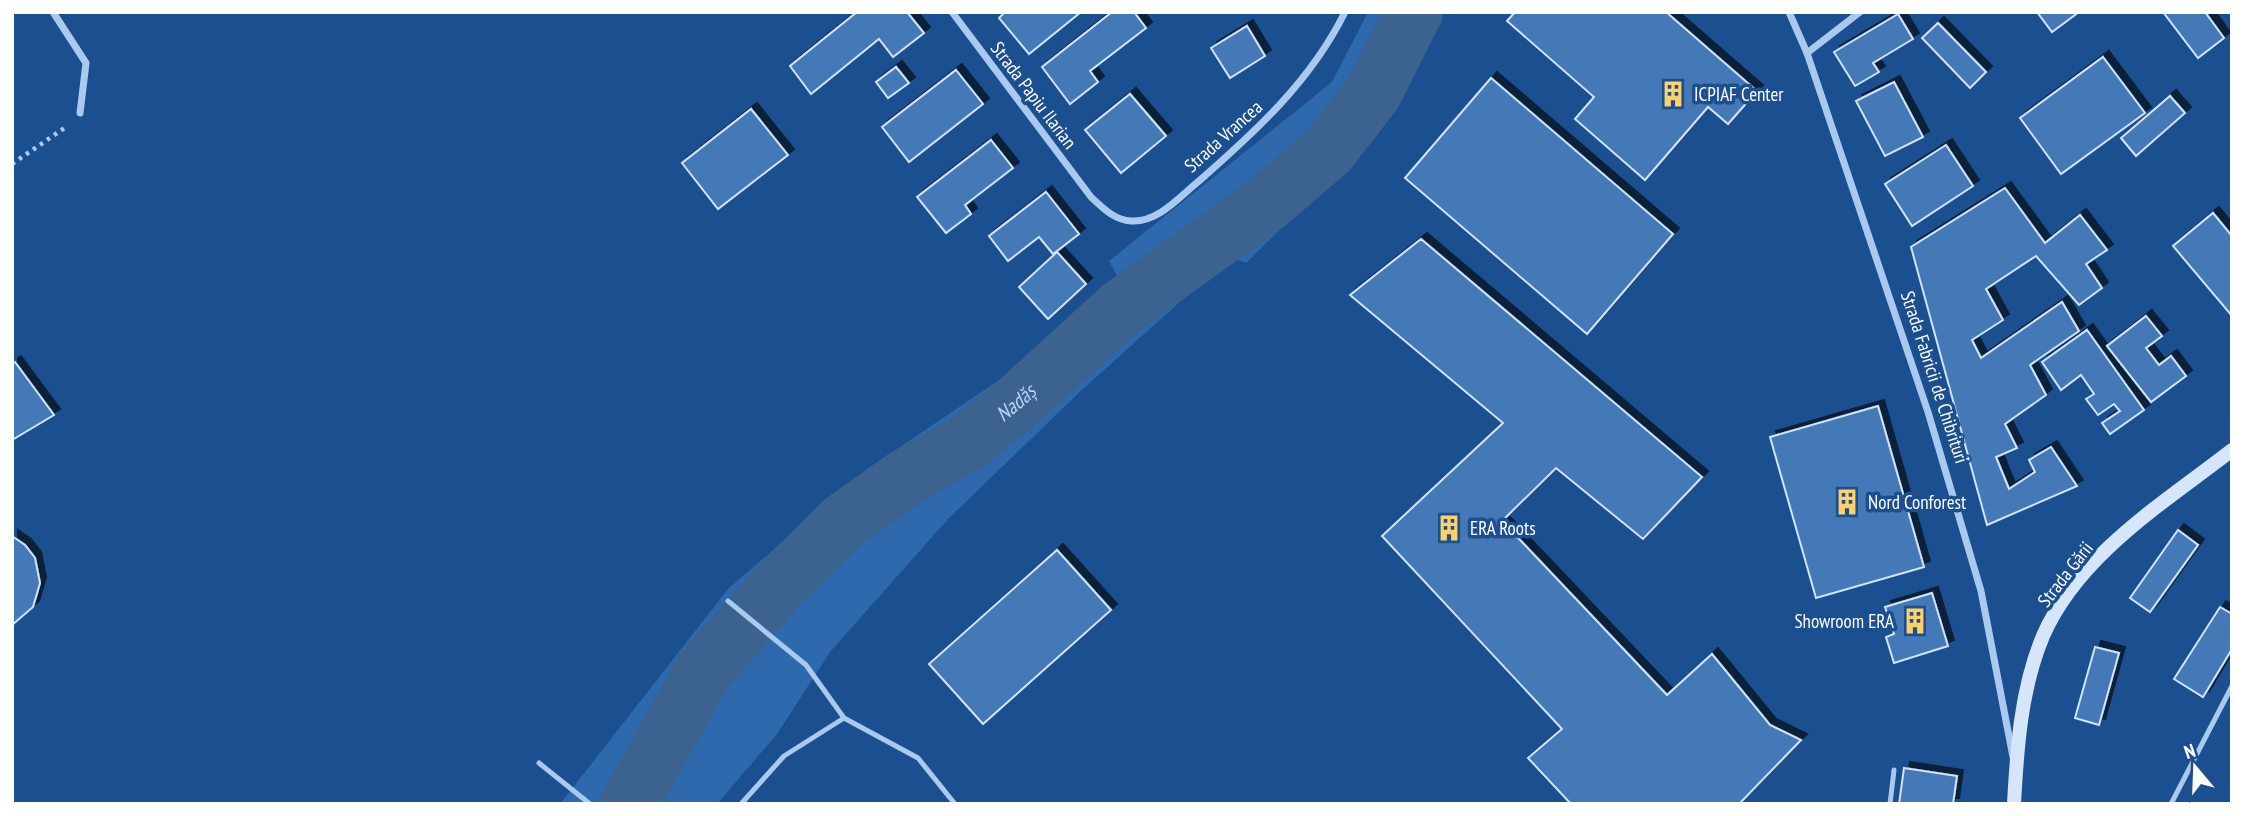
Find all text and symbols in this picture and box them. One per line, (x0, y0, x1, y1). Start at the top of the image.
street label: Strada Papiu Ilarian (986, 37, 1082, 153)
building icon: ICPIAF Center (1658, 79, 1688, 109)
place label: ICPIAF Center (1694, 82, 1784, 106)
street label: Strada Vrancea (1179, 95, 1267, 177)
street label: Strada Fabricii de Chibrituri (1896, 288, 1974, 466)
water label: Nadăș (990, 377, 1043, 427)
building icon: Nord Conforest (1832, 487, 1862, 517)
place label: Nord Conforest (1868, 490, 1967, 514)
building icon: ERA Roots (1434, 513, 1464, 543)
place label: ERA Roots (1470, 516, 1536, 540)
street label: Strada Gării (2032, 537, 2098, 611)
building icon: Showroom ERA (1900, 606, 1930, 636)
place label: Showroom ERA (1794, 609, 1894, 633)
north arrow (2160, 732, 2230, 802)
text: N (2181, 738, 2198, 764)

